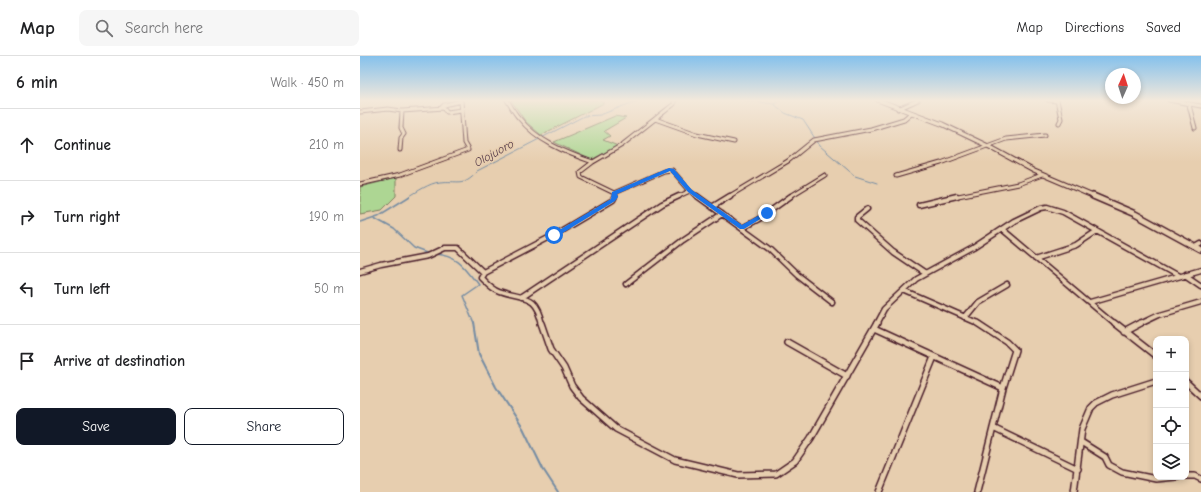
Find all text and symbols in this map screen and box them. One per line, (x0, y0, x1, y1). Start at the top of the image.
search box (79, 10, 359, 46)
text: Map (20, 17, 55, 39)
icon: search (93, 17, 115, 39)
text: Search here (125, 19, 203, 37)
text: Map (1016, 19, 1043, 36)
text: Directions (1065, 19, 1124, 36)
text: Saved (1146, 19, 1181, 36)
north arrow (1105, 68, 1141, 104)
text: 6 min (16, 73, 58, 92)
text: Walk · 450 m (270, 75, 344, 90)
icon: ahead (16, 134, 38, 156)
text: Continue (54, 136, 111, 154)
water label: Olojuoro (472, 136, 516, 170)
text: 210 m (309, 137, 344, 152)
route end (758, 204, 776, 222)
icon: right (16, 206, 38, 228)
text: Turn right (54, 208, 120, 226)
text: 190 m (309, 209, 344, 224)
route start (545, 226, 563, 244)
icon: left (16, 278, 38, 300)
text: Turn left (54, 280, 110, 298)
text: 50 m (314, 281, 344, 296)
map controls (1153, 336, 1189, 480)
button: + (1153, 336, 1189, 372)
icon: arrive (16, 350, 38, 372)
text: Arrive at destination (54, 352, 185, 370)
button: − (1153, 372, 1189, 408)
button: Save (16, 408, 176, 445)
button: Share (184, 408, 344, 445)
button: locate (1153, 408, 1189, 444)
button: layers (1153, 444, 1189, 480)

